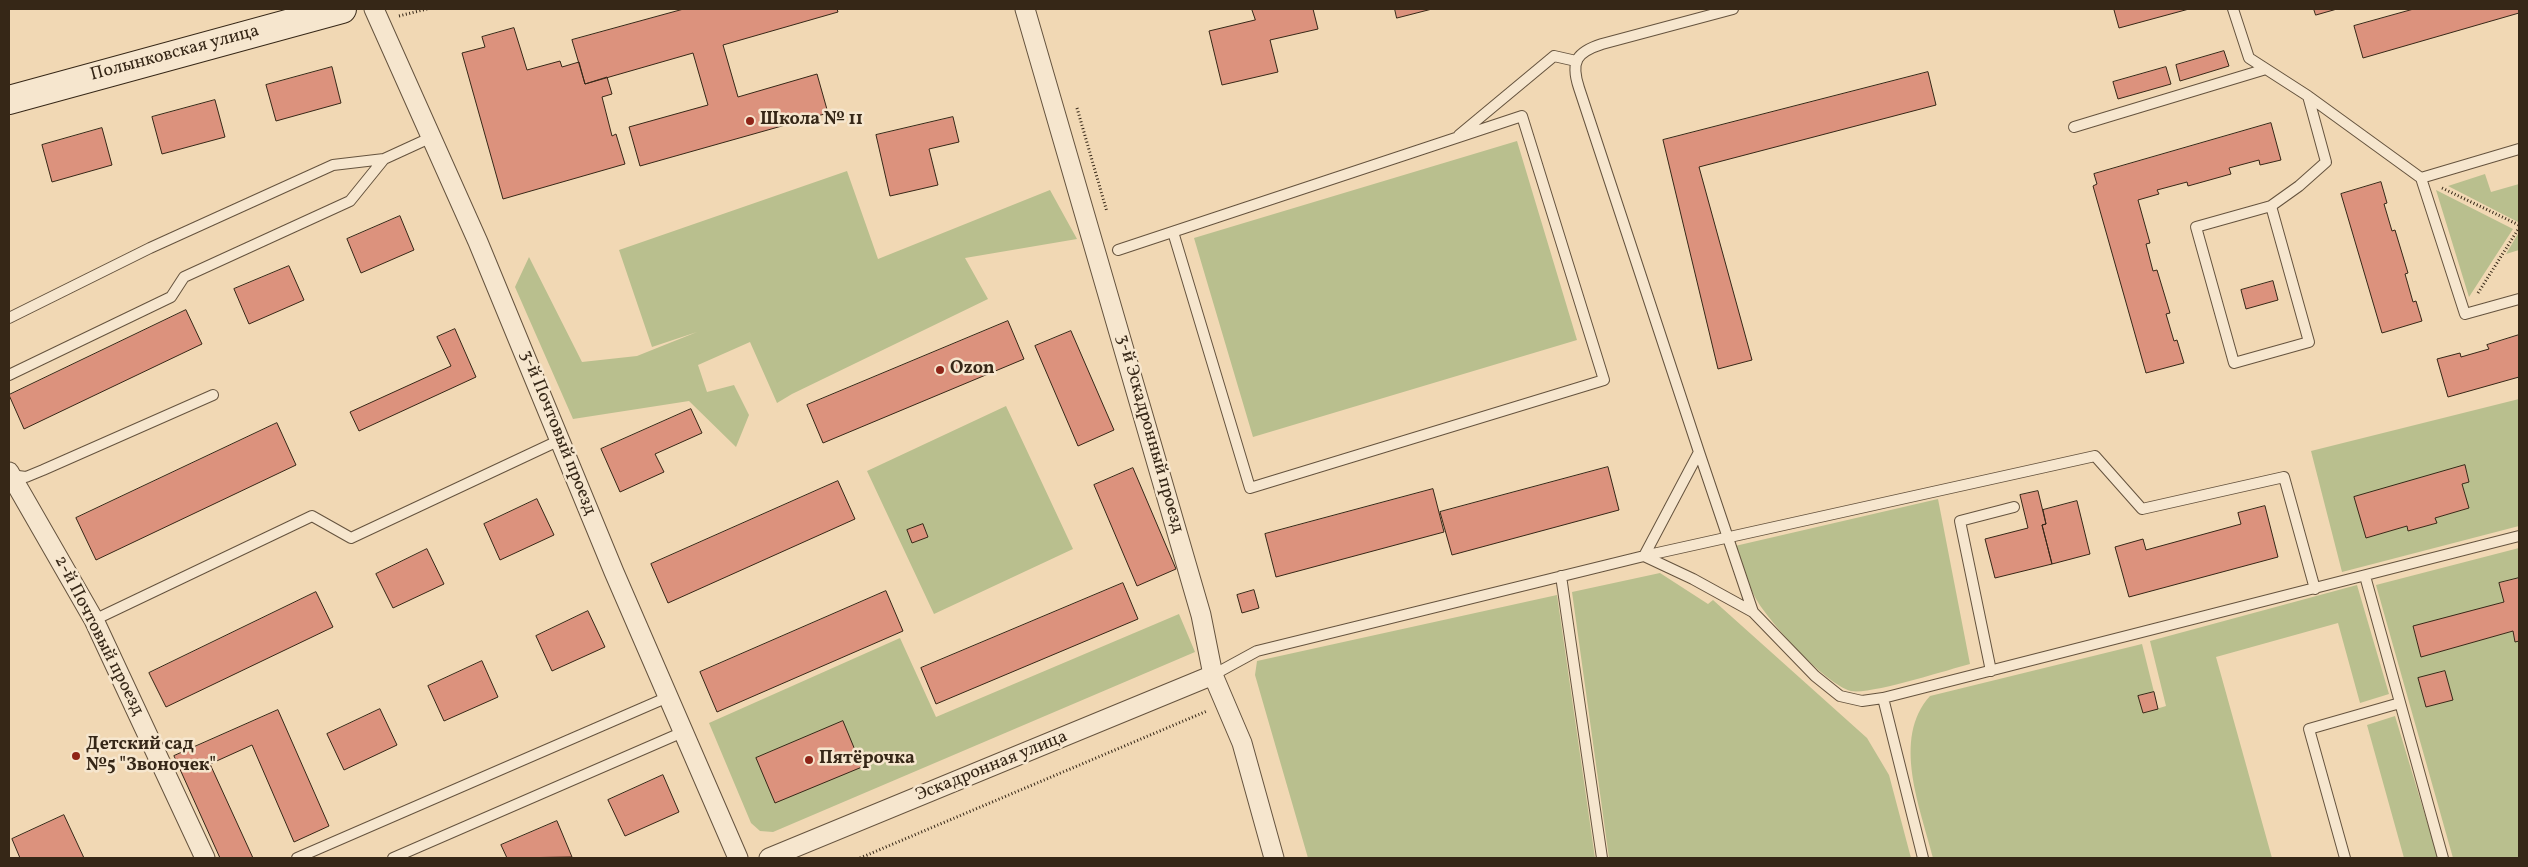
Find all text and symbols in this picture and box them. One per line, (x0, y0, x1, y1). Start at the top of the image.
street label: Полынковская улица (88, 21, 262, 87)
place label: Школа № 11 (760, 110, 863, 132)
marker: Школа № 11 (744, 115, 756, 127)
street label: 3-й Эскадронный проезд (1110, 332, 1188, 536)
street label: 3-й Почтовый проезд (514, 347, 600, 519)
place label: Ozon (950, 359, 995, 381)
marker: Ozon (934, 364, 946, 376)
street label: 2-й Почтовый проезд (48, 553, 148, 719)
street label: Эскадронная улица (913, 727, 1071, 807)
place label: Детский сад №5 "Звоночек" (86, 735, 216, 778)
place label: Пятёрочка (819, 749, 915, 771)
marker: Детский сад №5 "Звоночек" (70, 750, 82, 762)
marker: Пятёрочка (803, 754, 815, 766)

